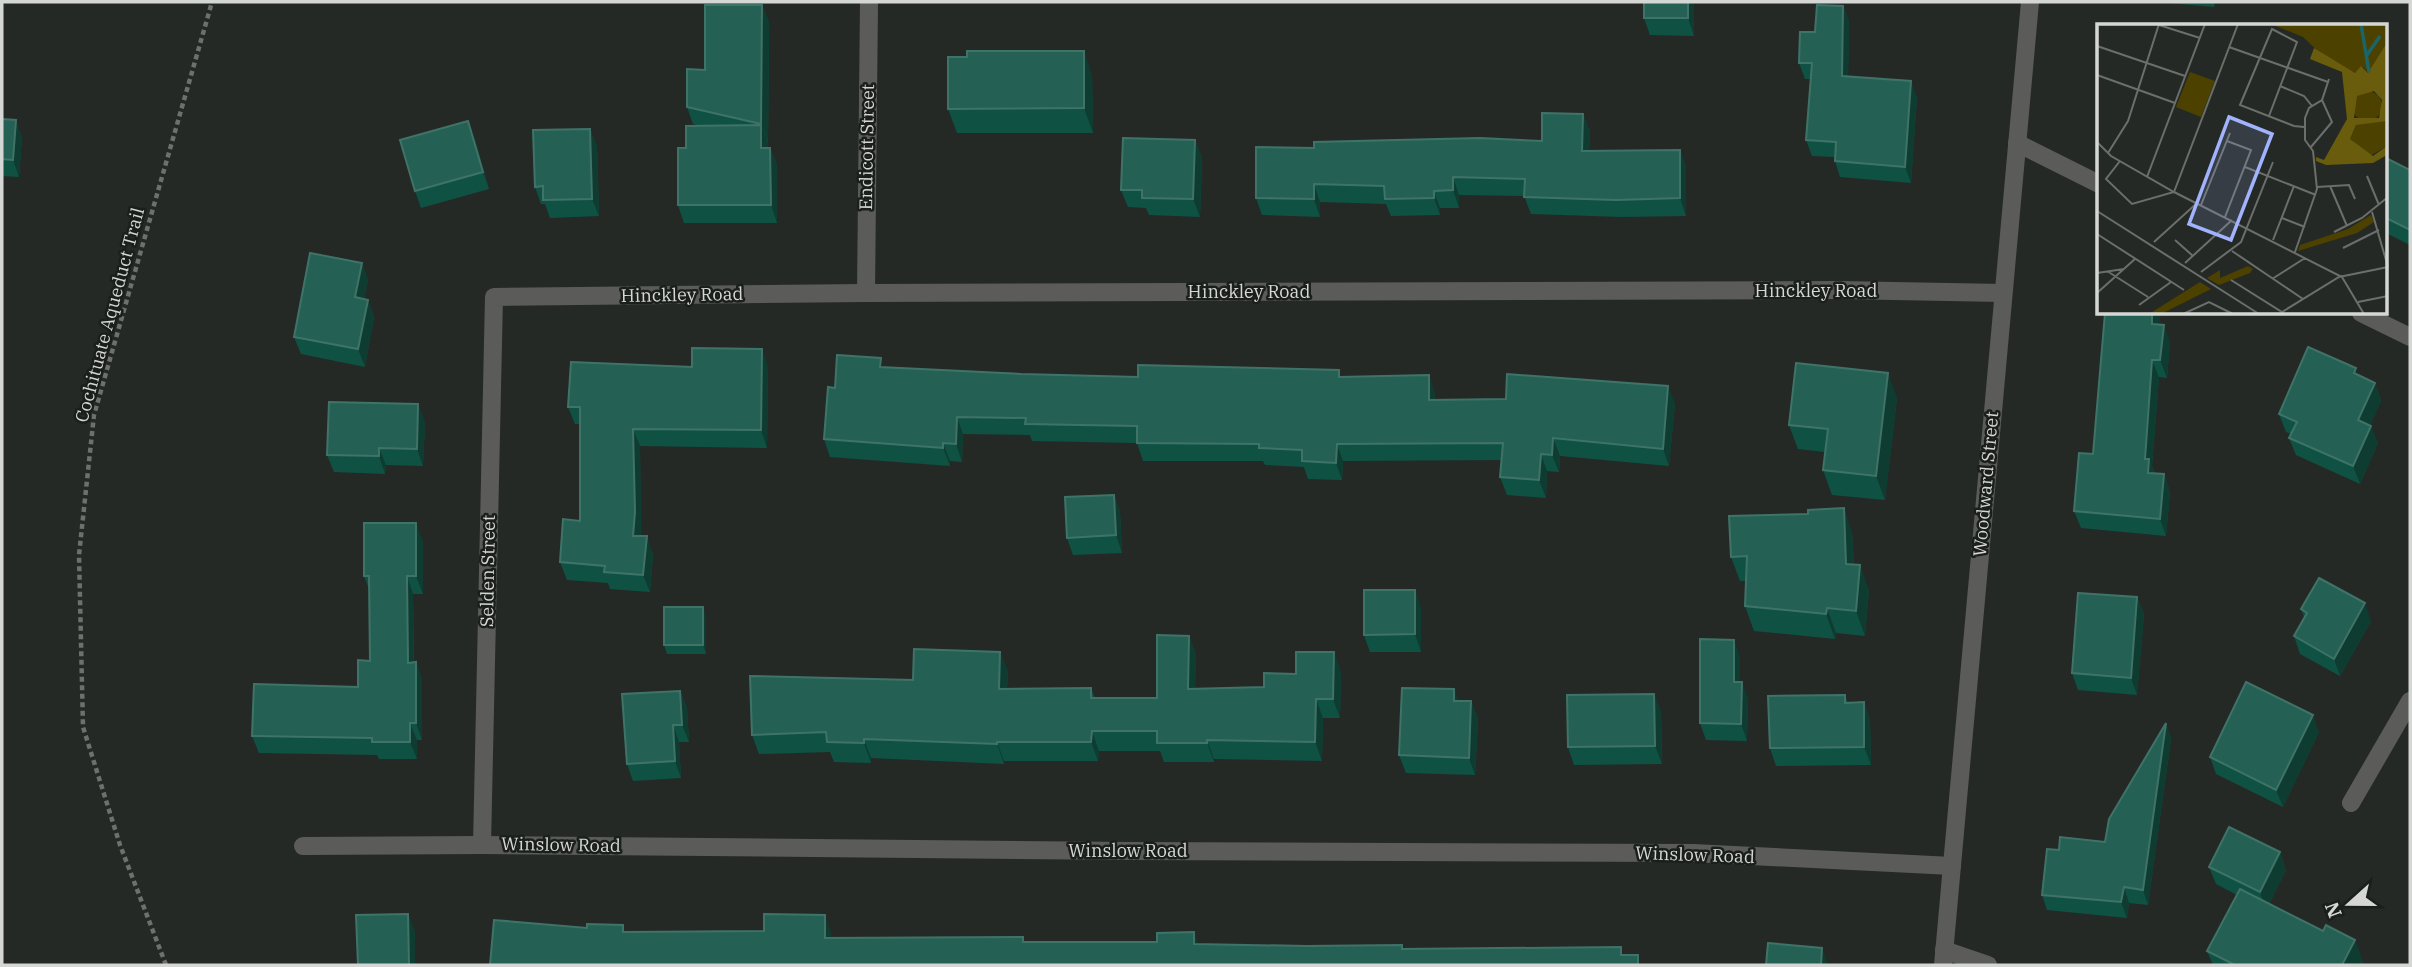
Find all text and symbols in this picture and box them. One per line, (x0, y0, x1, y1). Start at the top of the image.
inset map (2097, 24, 2388, 315)
street label: Endicott Street (854, 84, 879, 210)
street label: Cochituate Aqueduct Trail (70, 205, 149, 425)
street label: Hinckley Road (1755, 279, 1877, 302)
street label: Hinckley Road (1188, 280, 1310, 303)
street label: Hinckley Road (620, 282, 744, 307)
street label: Woodward Street (1968, 410, 2003, 557)
street label: Selden Street (475, 515, 500, 627)
street label: Winslow Road (501, 832, 621, 857)
street label: Winslow Road (1068, 839, 1188, 862)
street label: Winslow Road (1635, 841, 1755, 868)
north arrow (2314, 869, 2384, 939)
text: N (2319, 899, 2347, 921)

